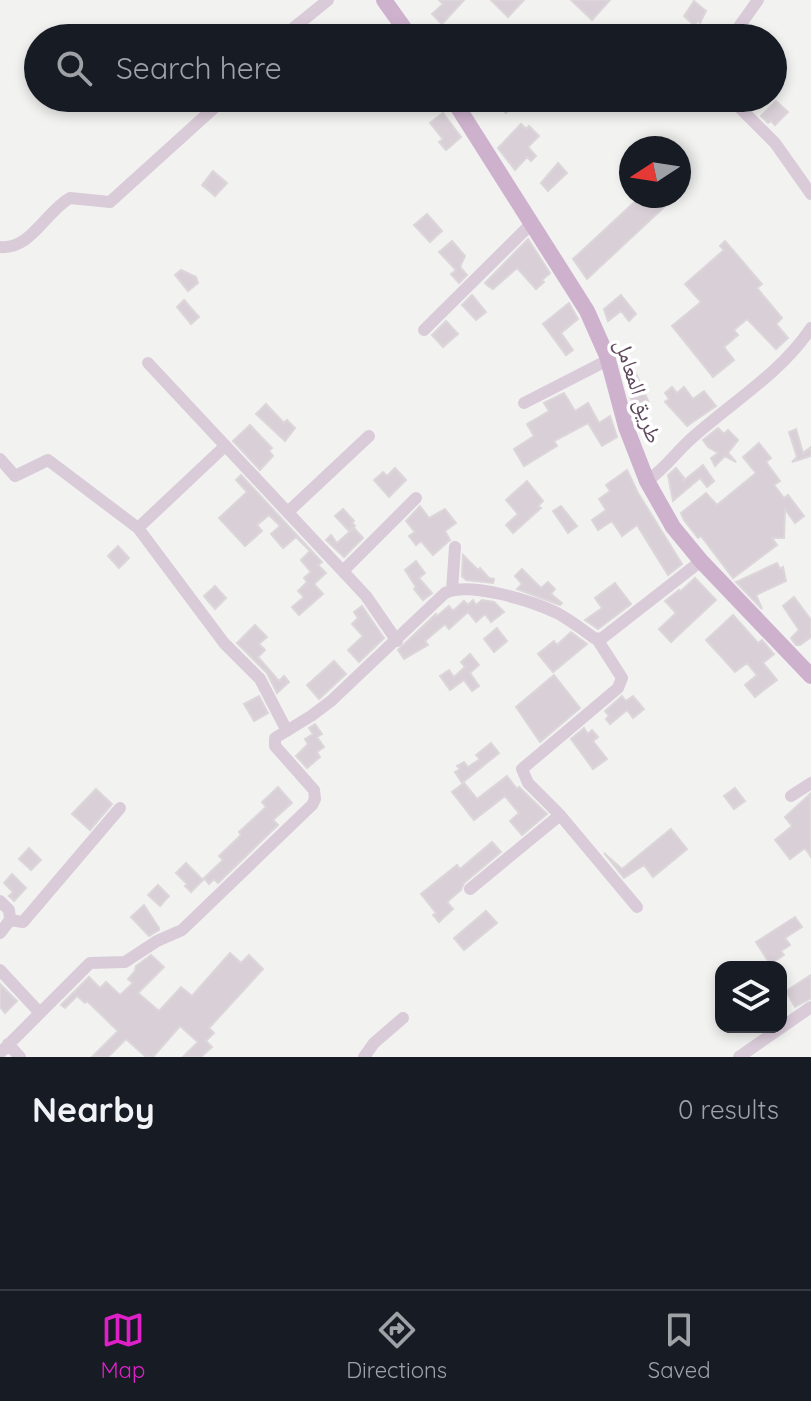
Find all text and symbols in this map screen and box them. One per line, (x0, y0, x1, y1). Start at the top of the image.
search box (24, 24, 787, 112)
icon: search (52, 46, 96, 90)
text: Search here (116, 49, 282, 87)
north arrow (619, 136, 691, 208)
street label: طريق المعامل (609, 335, 669, 447)
map controls (715, 961, 787, 1033)
button: layers (715, 961, 787, 1033)
text: Nearby (32, 1088, 155, 1131)
text: 0 results (678, 1093, 779, 1126)
tab: Map (100, 1308, 145, 1384)
tab: Directions (346, 1308, 447, 1384)
tab: Saved (648, 1308, 711, 1384)

